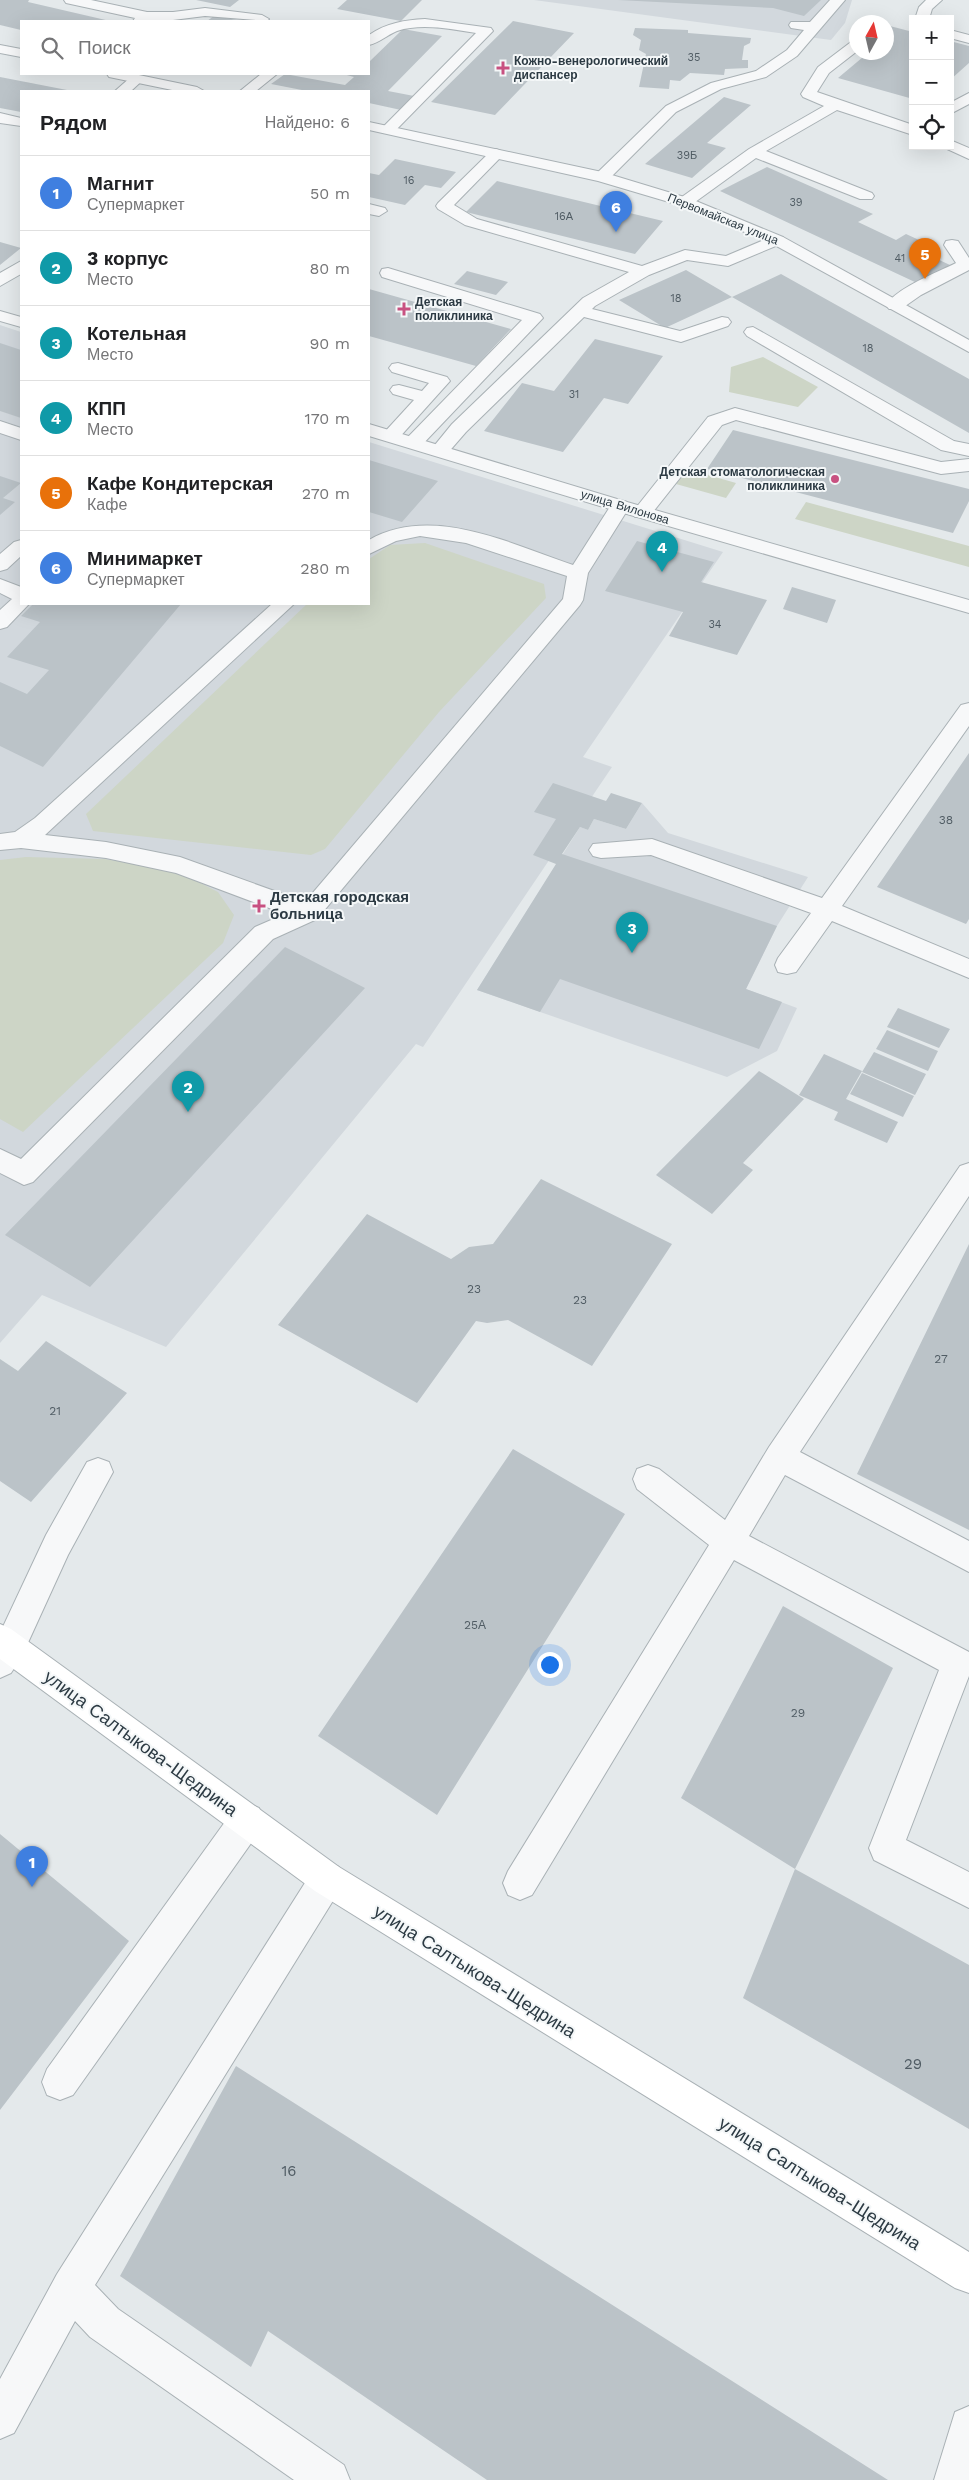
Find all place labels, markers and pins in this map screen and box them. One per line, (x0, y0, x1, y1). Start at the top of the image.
place label: Кожно-венерологический диспансер (514, 54, 668, 82)
marker: Кожно-венерологический диспансер (496, 61, 510, 75)
pin: 6 (600, 191, 632, 232)
pin: 5 (909, 238, 941, 279)
place label: Детская поликлиника (415, 295, 493, 323)
marker: Детская поликлиника (397, 302, 411, 316)
place label: Детская стоматологическая поликлиника (660, 465, 825, 493)
marker: Детская стоматологическая поликлиника (829, 473, 841, 485)
pin: 4 (646, 531, 678, 572)
place label: Детская городская больница (270, 888, 409, 923)
marker: Детская городская больница (252, 899, 266, 913)
pin: 3 (616, 912, 648, 953)
pin: 2 (172, 1071, 204, 1112)
pin: 1 (16, 1846, 48, 1887)

